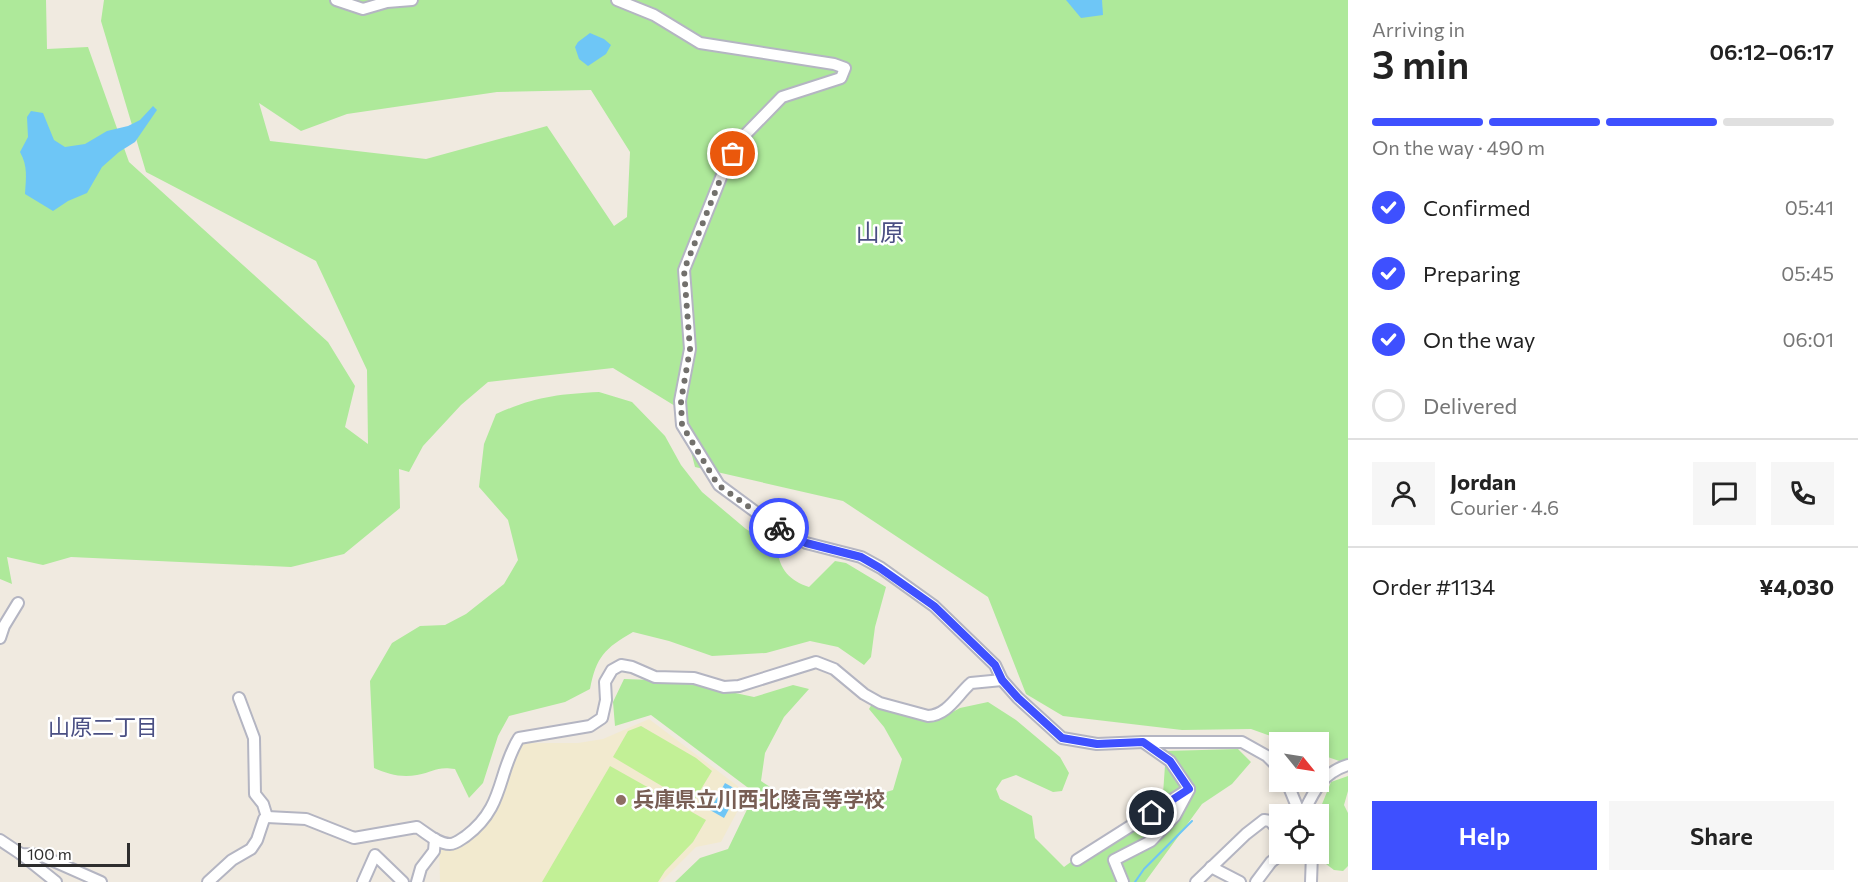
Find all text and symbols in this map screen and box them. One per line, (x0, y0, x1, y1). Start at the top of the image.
text: Arriving in (1372, 17, 1465, 41)
text: 06:12–06:17 (1710, 38, 1834, 65)
text: 3 min (1372, 39, 1469, 87)
pin (707, 128, 758, 179)
text: On the way · 490 m (1372, 135, 1545, 159)
icon: bag (716, 137, 749, 170)
icon: check (1372, 191, 1405, 224)
text: Confirmed (1423, 194, 1530, 221)
text: 05:41 (1785, 195, 1834, 219)
district label: 山原 (856, 217, 904, 246)
icon: check (1372, 257, 1405, 290)
text: Preparing (1423, 260, 1520, 287)
text: 05:45 (1781, 261, 1834, 285)
icon: check (1372, 323, 1405, 356)
text: On the way (1423, 326, 1535, 353)
text: 06:01 (1782, 327, 1834, 351)
text: Delivered (1423, 392, 1517, 419)
button: person (1372, 462, 1435, 525)
button: chat (1693, 462, 1756, 525)
button: phone (1771, 462, 1834, 525)
text: Jordan (1450, 468, 1516, 495)
text: Courier · 4.6 (1450, 495, 1559, 519)
courier (749, 498, 809, 558)
icon: bike (763, 512, 796, 545)
text: Order #1134 (1372, 573, 1495, 600)
text: ¥4,030 (1759, 573, 1834, 600)
district label: 山原二丁目 (48, 713, 158, 740)
north arrow (1269, 732, 1329, 792)
map controls (1269, 732, 1329, 864)
place label: 兵庫県立川西北陵高等学校 (633, 786, 885, 811)
pin (1126, 787, 1177, 838)
marker: 兵庫県立川西北陵高等学校 (614, 793, 628, 807)
icon: home (1135, 796, 1168, 829)
button: Help (1372, 801, 1597, 870)
button: Share (1609, 801, 1834, 870)
button: locate (1269, 804, 1329, 864)
scale bar (18, 840, 130, 868)
text: 100 m (27, 844, 72, 863)

